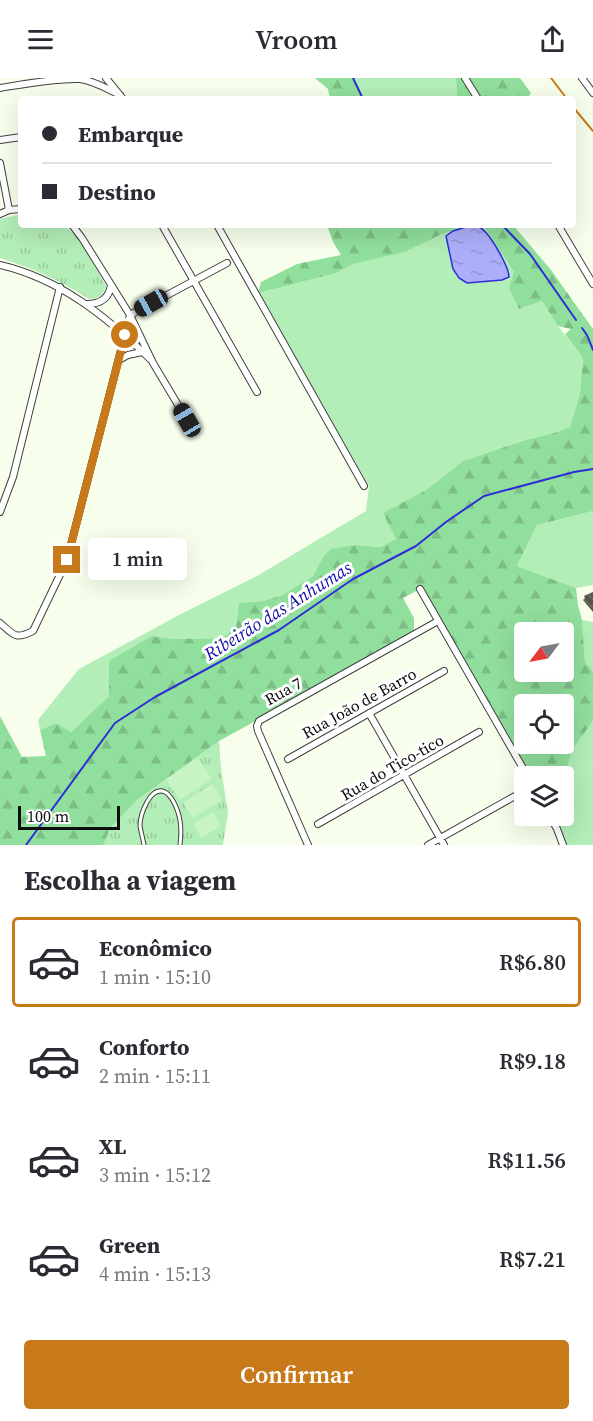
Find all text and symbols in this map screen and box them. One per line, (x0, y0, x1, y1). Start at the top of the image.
text: Vroom (255, 21, 338, 58)
icon: menu (24, 23, 57, 56)
icon: share (536, 23, 569, 56)
text: Embarque (78, 119, 183, 149)
text: Destino (78, 177, 156, 207)
car (131, 286, 171, 320)
route start (111, 321, 138, 348)
car (170, 400, 204, 440)
callout: 1 min (88, 539, 187, 581)
text: 1 min (112, 545, 163, 573)
route end (53, 546, 80, 573)
water label: Ribeirão das Anhumas (198, 555, 357, 667)
north arrow (514, 622, 574, 682)
map controls (514, 622, 574, 826)
street label: Rua João de Barro (298, 662, 420, 744)
street label: Rua 7 (260, 672, 306, 710)
button: locate (514, 694, 574, 754)
street label: Rua do Tico-tico (337, 729, 448, 805)
button: layers (514, 766, 574, 826)
scale bar (18, 803, 120, 830)
text: 100 m (27, 805, 69, 827)
text: Escolha a viagem (24, 862, 236, 899)
text: Econômico (99, 933, 212, 963)
icon: car (27, 935, 81, 989)
text: R$6.80 (499, 947, 566, 977)
text: 1 min · 15:10 (99, 963, 211, 991)
text: Conforto (99, 1032, 189, 1062)
icon: car (27, 1034, 81, 1088)
text: R$9.18 (499, 1046, 566, 1076)
text: 2 min · 15:11 (99, 1062, 211, 1090)
text: XL (99, 1131, 126, 1161)
icon: car (27, 1133, 81, 1187)
text: R$11.56 (488, 1145, 566, 1175)
text: 3 min · 15:12 (99, 1161, 211, 1189)
text: Green (99, 1230, 160, 1260)
icon: car (27, 1232, 81, 1286)
text: R$7.21 (499, 1244, 566, 1274)
text: 4 min · 15:13 (99, 1260, 211, 1288)
button: Confirmar (24, 1340, 569, 1409)

